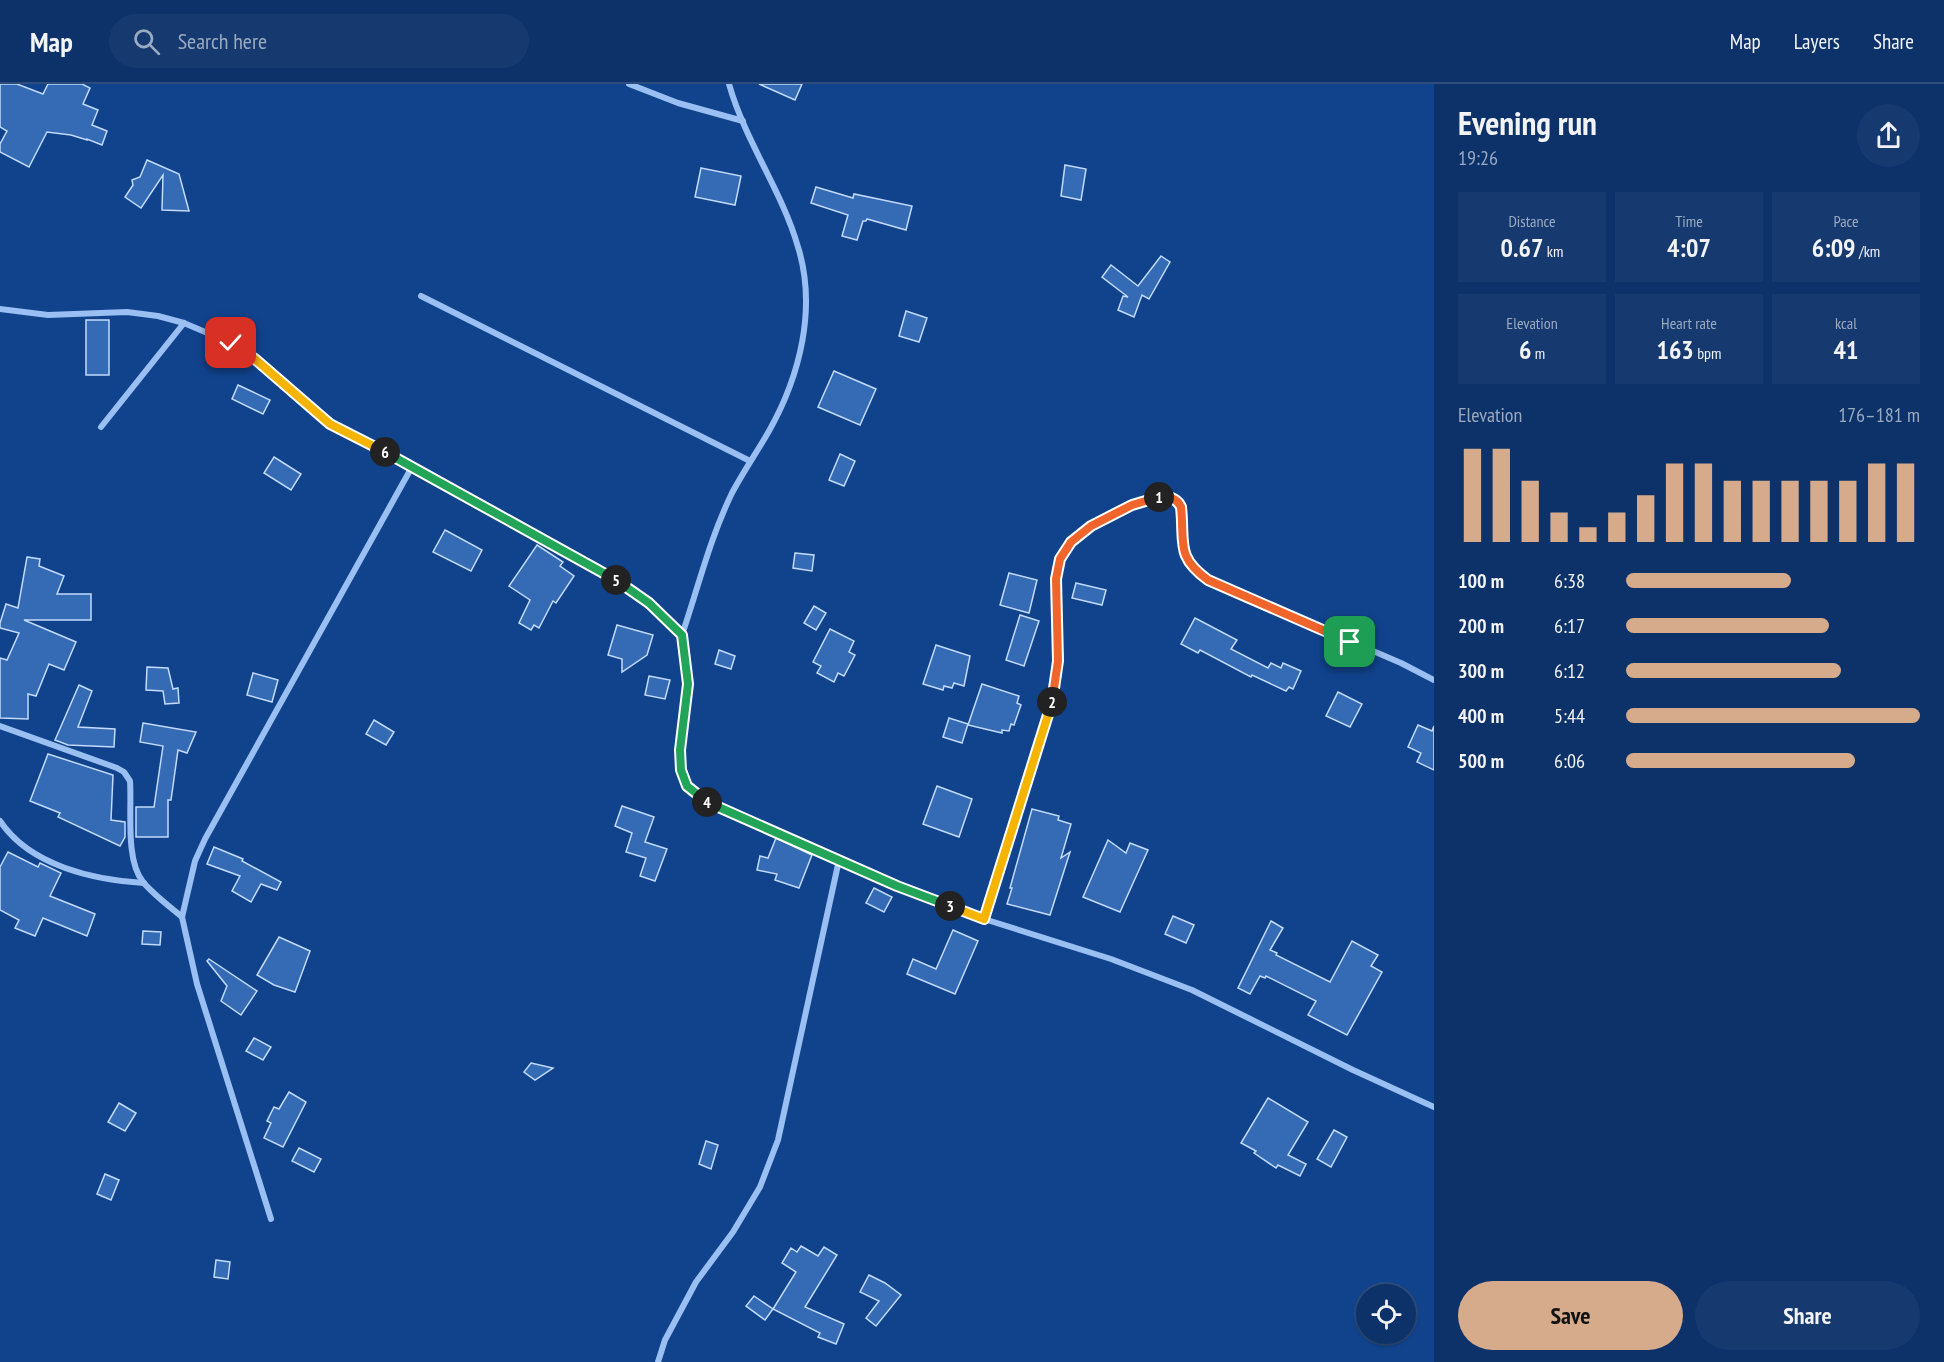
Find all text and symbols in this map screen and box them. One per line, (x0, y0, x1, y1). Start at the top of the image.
search box (109, 14, 529, 68)
text: Map (30, 23, 73, 60)
icon: search (130, 25, 163, 58)
text: Search here (178, 27, 267, 55)
text: Map (1730, 28, 1761, 55)
text: Layers (1794, 28, 1840, 55)
text: Share (1873, 28, 1914, 55)
text: Evening run (1458, 101, 1597, 144)
button: share (1857, 104, 1920, 167)
text: 19:26 (1458, 145, 1498, 171)
text: Distance (1508, 211, 1556, 231)
text: Time (1675, 211, 1703, 231)
text: Pace (1833, 211, 1859, 231)
text: 0.67 (1501, 231, 1543, 264)
text: 4:07 (1667, 231, 1711, 264)
text: 6:09 (1812, 231, 1856, 264)
text: km (1543, 241, 1563, 261)
text: /km (1856, 241, 1880, 261)
text: Elevation (1506, 313, 1558, 333)
text: Heart rate (1661, 313, 1717, 333)
text: kcal (1835, 313, 1857, 333)
pin (205, 317, 256, 368)
icon: check (214, 326, 247, 359)
text: 6 (1519, 333, 1531, 366)
text: 163 (1656, 333, 1694, 366)
text: 41 (1834, 333, 1858, 366)
text: m (1531, 343, 1545, 363)
text: bpm (1694, 343, 1722, 363)
text: Elevation (1458, 402, 1522, 428)
text: 176–181 m (1838, 402, 1920, 428)
pin: 6 (370, 437, 400, 467)
text: 6 (381, 442, 389, 462)
pin: 1 (1144, 482, 1174, 512)
text: 1 (1155, 487, 1163, 507)
pin: 5 (601, 565, 631, 595)
text: 100 m (1458, 568, 1504, 594)
text: 6:38 (1554, 568, 1585, 594)
text: 5 (612, 570, 620, 590)
text: 200 m (1458, 613, 1504, 639)
text: 6:17 (1554, 613, 1585, 639)
pin (1324, 616, 1375, 667)
icon: arrive (1333, 625, 1366, 658)
text: 300 m (1458, 658, 1504, 684)
text: 6:12 (1554, 658, 1585, 684)
pin: 2 (1037, 687, 1067, 717)
text: 2 (1048, 692, 1056, 712)
text: 400 m (1458, 703, 1504, 729)
text: 5:44 (1554, 703, 1585, 729)
text: 500 m (1458, 748, 1504, 774)
text: 6:06 (1554, 748, 1585, 774)
pin: 4 (692, 787, 722, 817)
text: 4 (703, 792, 711, 812)
pin: 3 (935, 891, 965, 921)
text: 3 (946, 896, 954, 916)
button: Save (1458, 1281, 1683, 1350)
button: Share (1695, 1281, 1920, 1350)
map controls (1356, 1284, 1416, 1344)
button: locate (1356, 1284, 1416, 1344)

